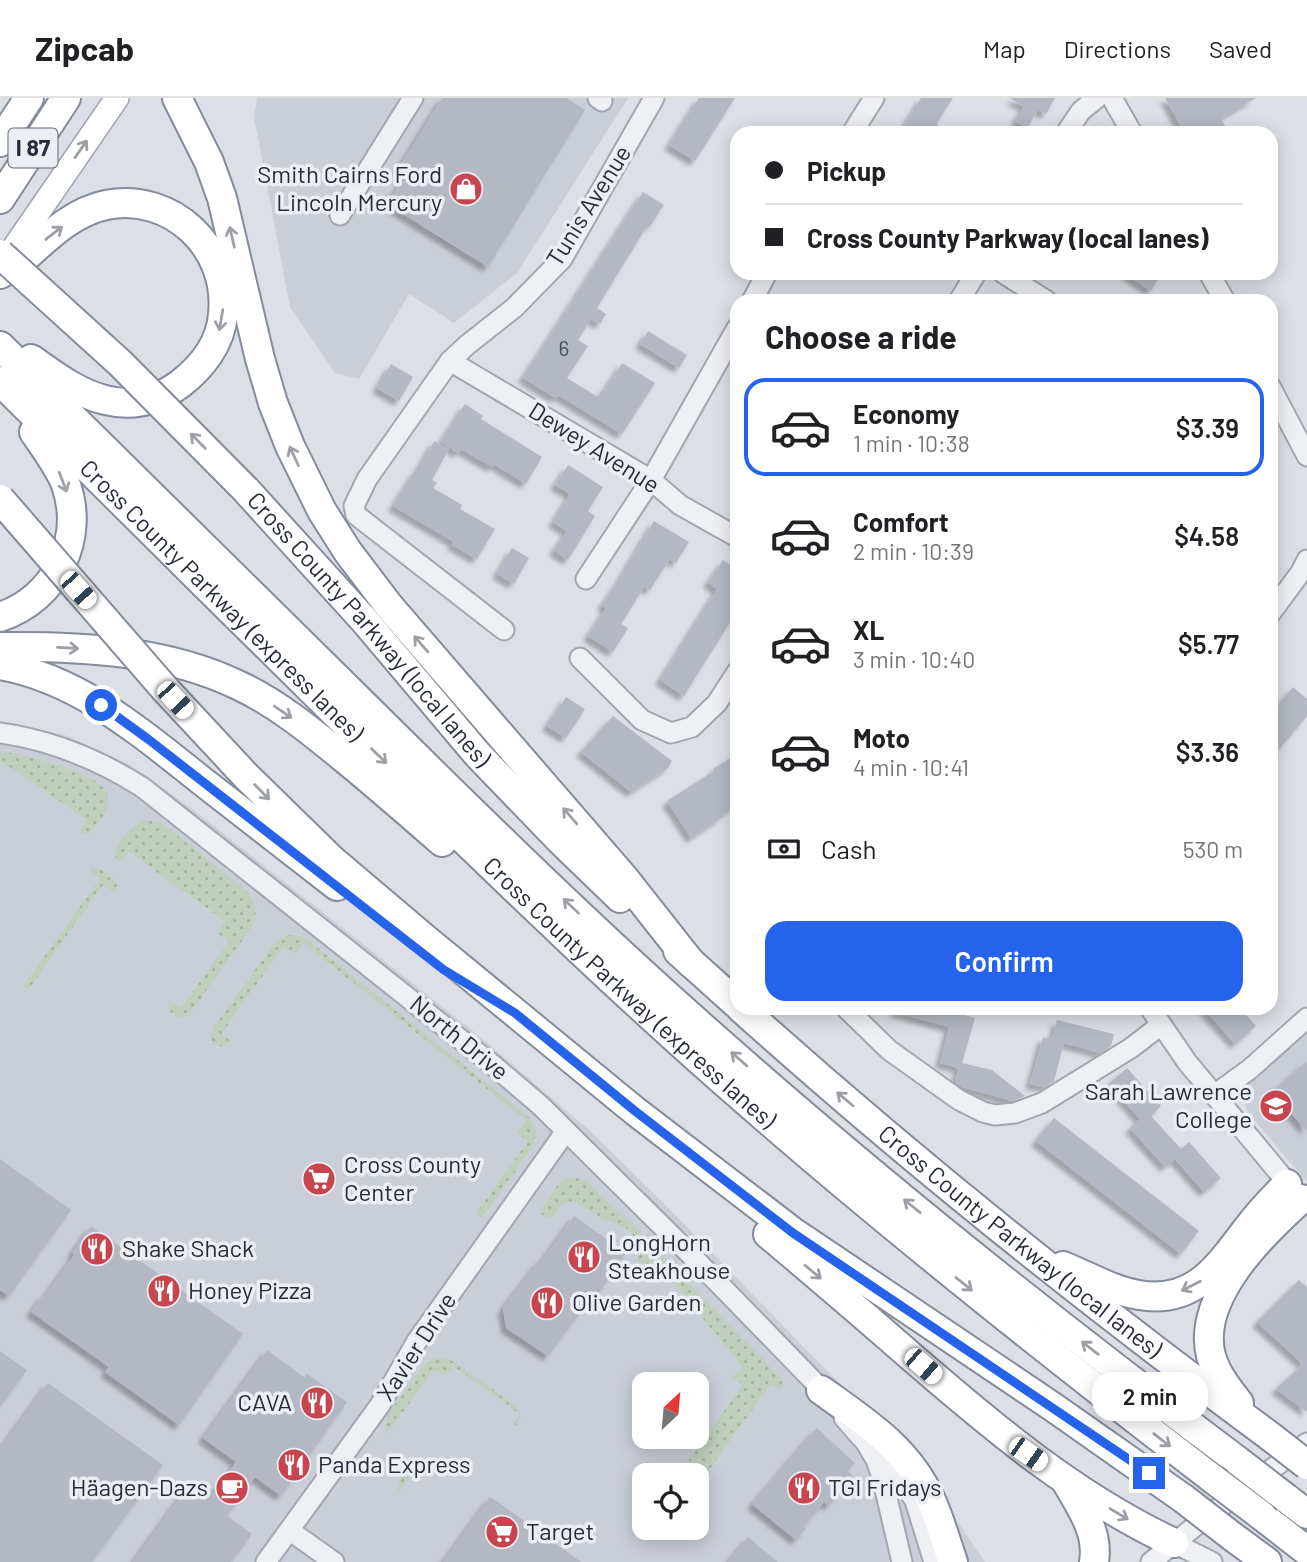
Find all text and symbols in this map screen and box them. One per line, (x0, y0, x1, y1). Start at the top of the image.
text: Zipcab (35, 28, 134, 68)
text: Map (983, 34, 1026, 63)
text: Directions (1064, 34, 1171, 63)
text: Saved (1209, 34, 1272, 63)
road number: I 87 (8, 129, 58, 168)
street label: Tunis Avenue (539, 139, 636, 271)
one-way arrow (74, 140, 89, 159)
text: Pickup (807, 155, 886, 186)
place label: Smith Cairns Ford Lincoln Mercury (257, 159, 442, 216)
shop icon: Smith Cairns Ford Lincoln Mercury (447, 170, 485, 208)
text: Cross County Parkway (local lanes) (807, 222, 1208, 253)
one-way arrow (44, 225, 62, 240)
one-way arrow (225, 227, 238, 249)
one-way arrow (214, 308, 228, 331)
text: Choose a ride (765, 317, 957, 355)
house number: 6 (559, 335, 569, 360)
street label: Dewey Avenue (524, 395, 666, 498)
icon: car (769, 396, 832, 459)
text: Economy (853, 398, 959, 429)
text: $3.39 (1176, 412, 1239, 443)
text: 1 min · 10:38 (853, 429, 970, 457)
one-way arrow (190, 432, 207, 449)
one-way arrow (287, 446, 300, 467)
street label: Cross County Parkway (express lanes) (75, 453, 371, 747)
one-way arrow (58, 470, 71, 492)
street label: Cross County Parkway (local lanes) (242, 485, 498, 773)
icon: car (769, 504, 832, 567)
text: Comfort (853, 506, 949, 537)
text: $4.58 (1174, 520, 1239, 551)
text: 2 min · 10:39 (853, 537, 974, 565)
car (57, 567, 100, 613)
icon: car (769, 612, 832, 675)
text: XL (853, 614, 884, 645)
text: $5.77 (1178, 628, 1239, 659)
one-way arrow (413, 635, 429, 653)
one-way arrow (56, 642, 79, 655)
text: 3 min · 10:40 (853, 645, 975, 673)
car (153, 677, 198, 723)
route start (85, 689, 117, 721)
one-way arrow (273, 704, 292, 719)
icon: car (769, 720, 832, 783)
text: Moto (853, 722, 910, 753)
text: $3.36 (1176, 736, 1239, 767)
one-way arrow (370, 748, 387, 765)
text: 4 min · 10:41 (853, 753, 969, 781)
one-way arrow (253, 783, 270, 800)
one-way arrow (561, 808, 578, 825)
icon: cash (765, 830, 803, 868)
text: Cash (821, 833, 876, 864)
text: 530 m (1183, 835, 1243, 863)
street label: Cross County Parkway (express lanes) (478, 850, 783, 1134)
one-way arrow (562, 897, 579, 914)
button: Confirm (765, 921, 1243, 1001)
street label: North Drive (405, 988, 515, 1085)
one-way arrow (730, 1051, 748, 1067)
place label: Sarah Lawrence College (1085, 1076, 1252, 1133)
school or university icon: Sarah Lawrence College (1257, 1087, 1295, 1125)
one-way arrow (837, 1091, 855, 1107)
street label: Cross County Parkway (local lanes) (873, 1118, 1169, 1363)
place label: Cross County Center (344, 1149, 481, 1206)
supermarket icon: Cross County Center (300, 1160, 338, 1198)
one-way arrow (904, 1198, 922, 1213)
place label: LongHorn Steakhouse (608, 1227, 730, 1284)
restaurant icon: Shake Shack (78, 1230, 116, 1268)
place label: Shake Shack (122, 1233, 254, 1262)
restaurant icon: LongHorn Steakhouse (565, 1238, 603, 1276)
one-way arrow (803, 1264, 821, 1280)
restaurant icon: Honey Pizza (145, 1272, 183, 1310)
place label: Honey Pizza (188, 1275, 312, 1304)
one-way arrow (954, 1277, 972, 1292)
one-way arrow (1181, 1280, 1202, 1294)
restaurant icon: Olive Garden (528, 1284, 566, 1322)
street label: Xavier Drive (370, 1287, 462, 1406)
place label: Olive Garden (572, 1287, 701, 1316)
one-way arrow (1081, 1341, 1100, 1356)
car (901, 1344, 946, 1388)
north arrow (632, 1372, 709, 1449)
map controls (632, 1372, 709, 1540)
callout: 2 min (1091, 1372, 1207, 1420)
text: 2 min (1123, 1382, 1177, 1410)
restaurant icon: CAVA (298, 1384, 336, 1422)
place label: CAVA (238, 1387, 292, 1416)
one-way arrow (1153, 1432, 1171, 1447)
car (1005, 1433, 1052, 1475)
restaurant icon: Panda Express (275, 1446, 313, 1484)
place label: Panda Express (318, 1449, 470, 1478)
route end (1133, 1457, 1165, 1489)
button: locate (632, 1463, 709, 1540)
cafe icon: Häagen-Dazs (213, 1469, 251, 1507)
restaurant icon: TGI Fridays (785, 1469, 823, 1507)
place label: Häagen-Dazs (71, 1472, 208, 1501)
place label: TGI Fridays (828, 1472, 942, 1501)
one-way arrow (1108, 1507, 1128, 1521)
supermarket icon: Target (483, 1513, 521, 1551)
place label: Target (526, 1516, 594, 1545)

